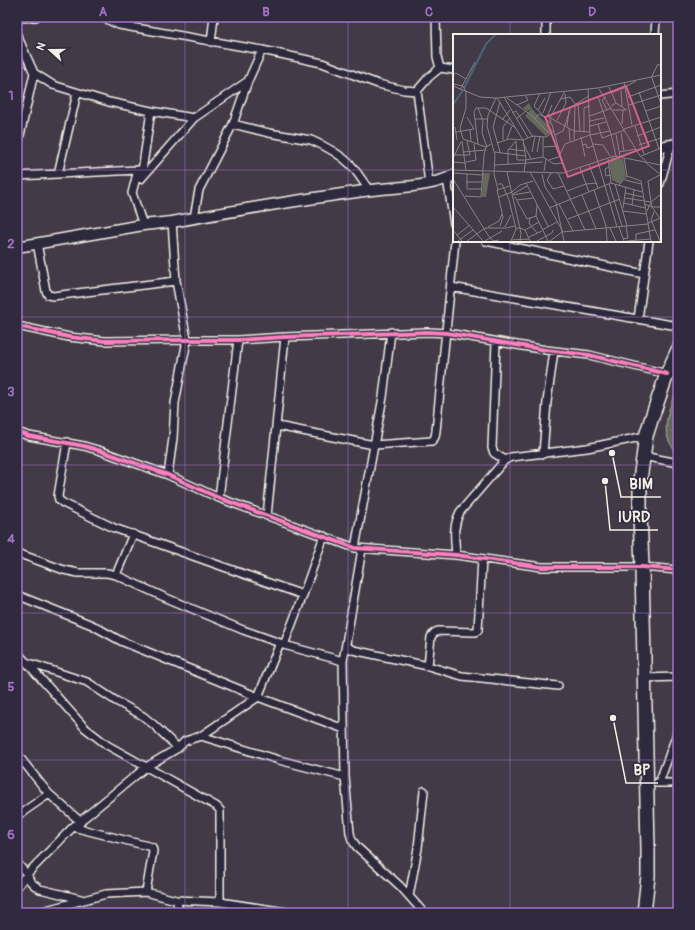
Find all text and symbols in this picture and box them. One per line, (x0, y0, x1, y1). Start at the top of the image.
text: A (99, 4, 108, 20)
text: B (262, 4, 270, 20)
text: C (425, 4, 433, 20)
text: D (588, 4, 596, 20)
north arrow (30, 30, 70, 70)
inset map (453, 34, 661, 242)
text: N (34, 40, 49, 52)
text: 1 (8, 88, 14, 104)
text: 2 (7, 236, 15, 252)
text: 3 (7, 384, 15, 400)
callout: BIM (621, 470, 661, 497)
text: BIM (629, 475, 653, 494)
callout: IURD (610, 503, 658, 530)
text: IURD (618, 508, 651, 527)
text: 4 (7, 531, 15, 547)
text: 5 (7, 679, 15, 695)
callout: BP (626, 756, 658, 783)
text: BP (634, 761, 650, 780)
text: 6 (7, 827, 15, 843)

